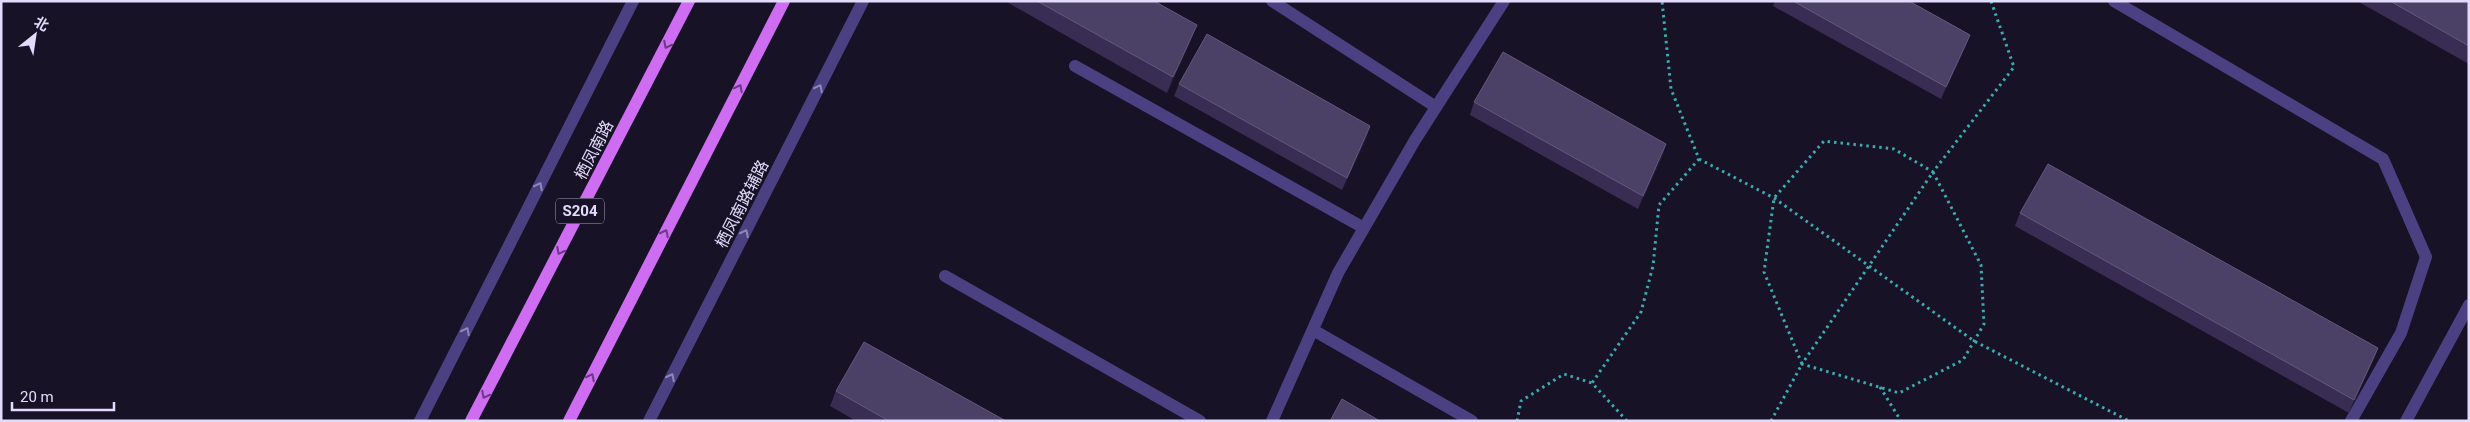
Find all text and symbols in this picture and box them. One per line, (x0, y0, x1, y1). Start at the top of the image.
north arrow (10, 10, 60, 60)
text: 北 (31, 13, 52, 34)
one-way arrow (663, 39, 673, 48)
one-way arrow (813, 84, 823, 93)
one-way arrow (733, 85, 743, 94)
street label: 栖凤南路 (571, 117, 617, 183)
street label: 栖凤南路辅路 (712, 157, 772, 251)
one-way arrow (533, 182, 543, 191)
road number: S204 (556, 198, 604, 224)
one-way arrow (659, 229, 669, 238)
one-way arrow (739, 229, 749, 238)
one-way arrow (556, 246, 566, 255)
one-way arrow (460, 327, 470, 336)
one-way arrow (585, 374, 595, 383)
one-way arrow (665, 374, 675, 383)
scale bar (12, 380, 115, 412)
text: 20 m (20, 388, 54, 406)
one-way arrow (481, 390, 491, 399)

